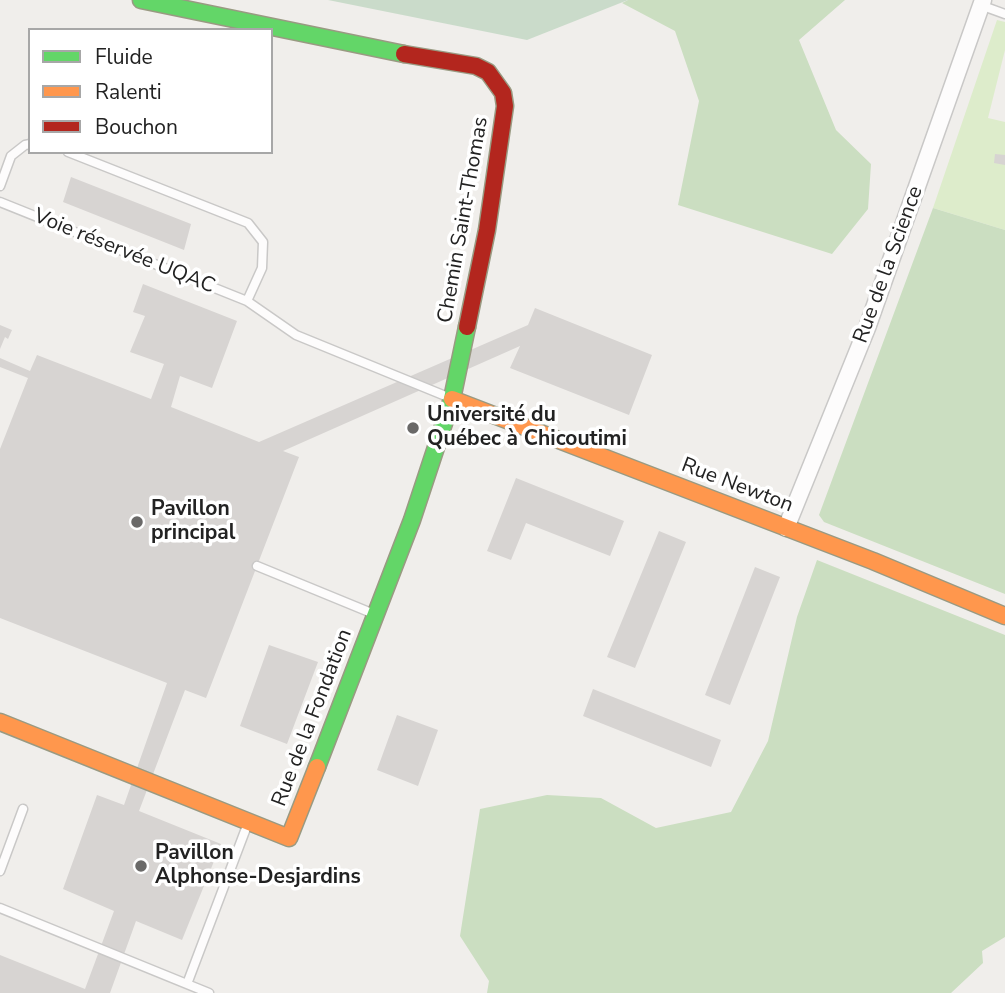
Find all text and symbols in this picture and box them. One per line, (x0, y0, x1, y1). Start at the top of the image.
legend (28, 28, 273, 154)
text: Fluide (95, 43, 153, 71)
text: Ralenti (95, 78, 162, 106)
text: Bouchon (95, 113, 178, 141)
street label: Chemin Saint-Thomas (433, 115, 495, 325)
street label: Rue de la Science (849, 183, 929, 347)
street label: Voie réservée UQAC (30, 204, 218, 300)
place label: Université du Québec à Chicoutimi (427, 403, 627, 453)
marker: Université du Québec à Chicoutimi (405, 420, 421, 436)
street label: Rue Newton (678, 453, 796, 519)
place label: Pavillon principal (151, 497, 236, 547)
marker: Pavillon principal (129, 514, 145, 530)
street label: Rue de la Fondation (268, 626, 358, 810)
place label: Pavillon Alphonse-Desjardins (155, 841, 361, 891)
marker: Pavillon Alphonse-Desjardins (133, 858, 149, 874)

